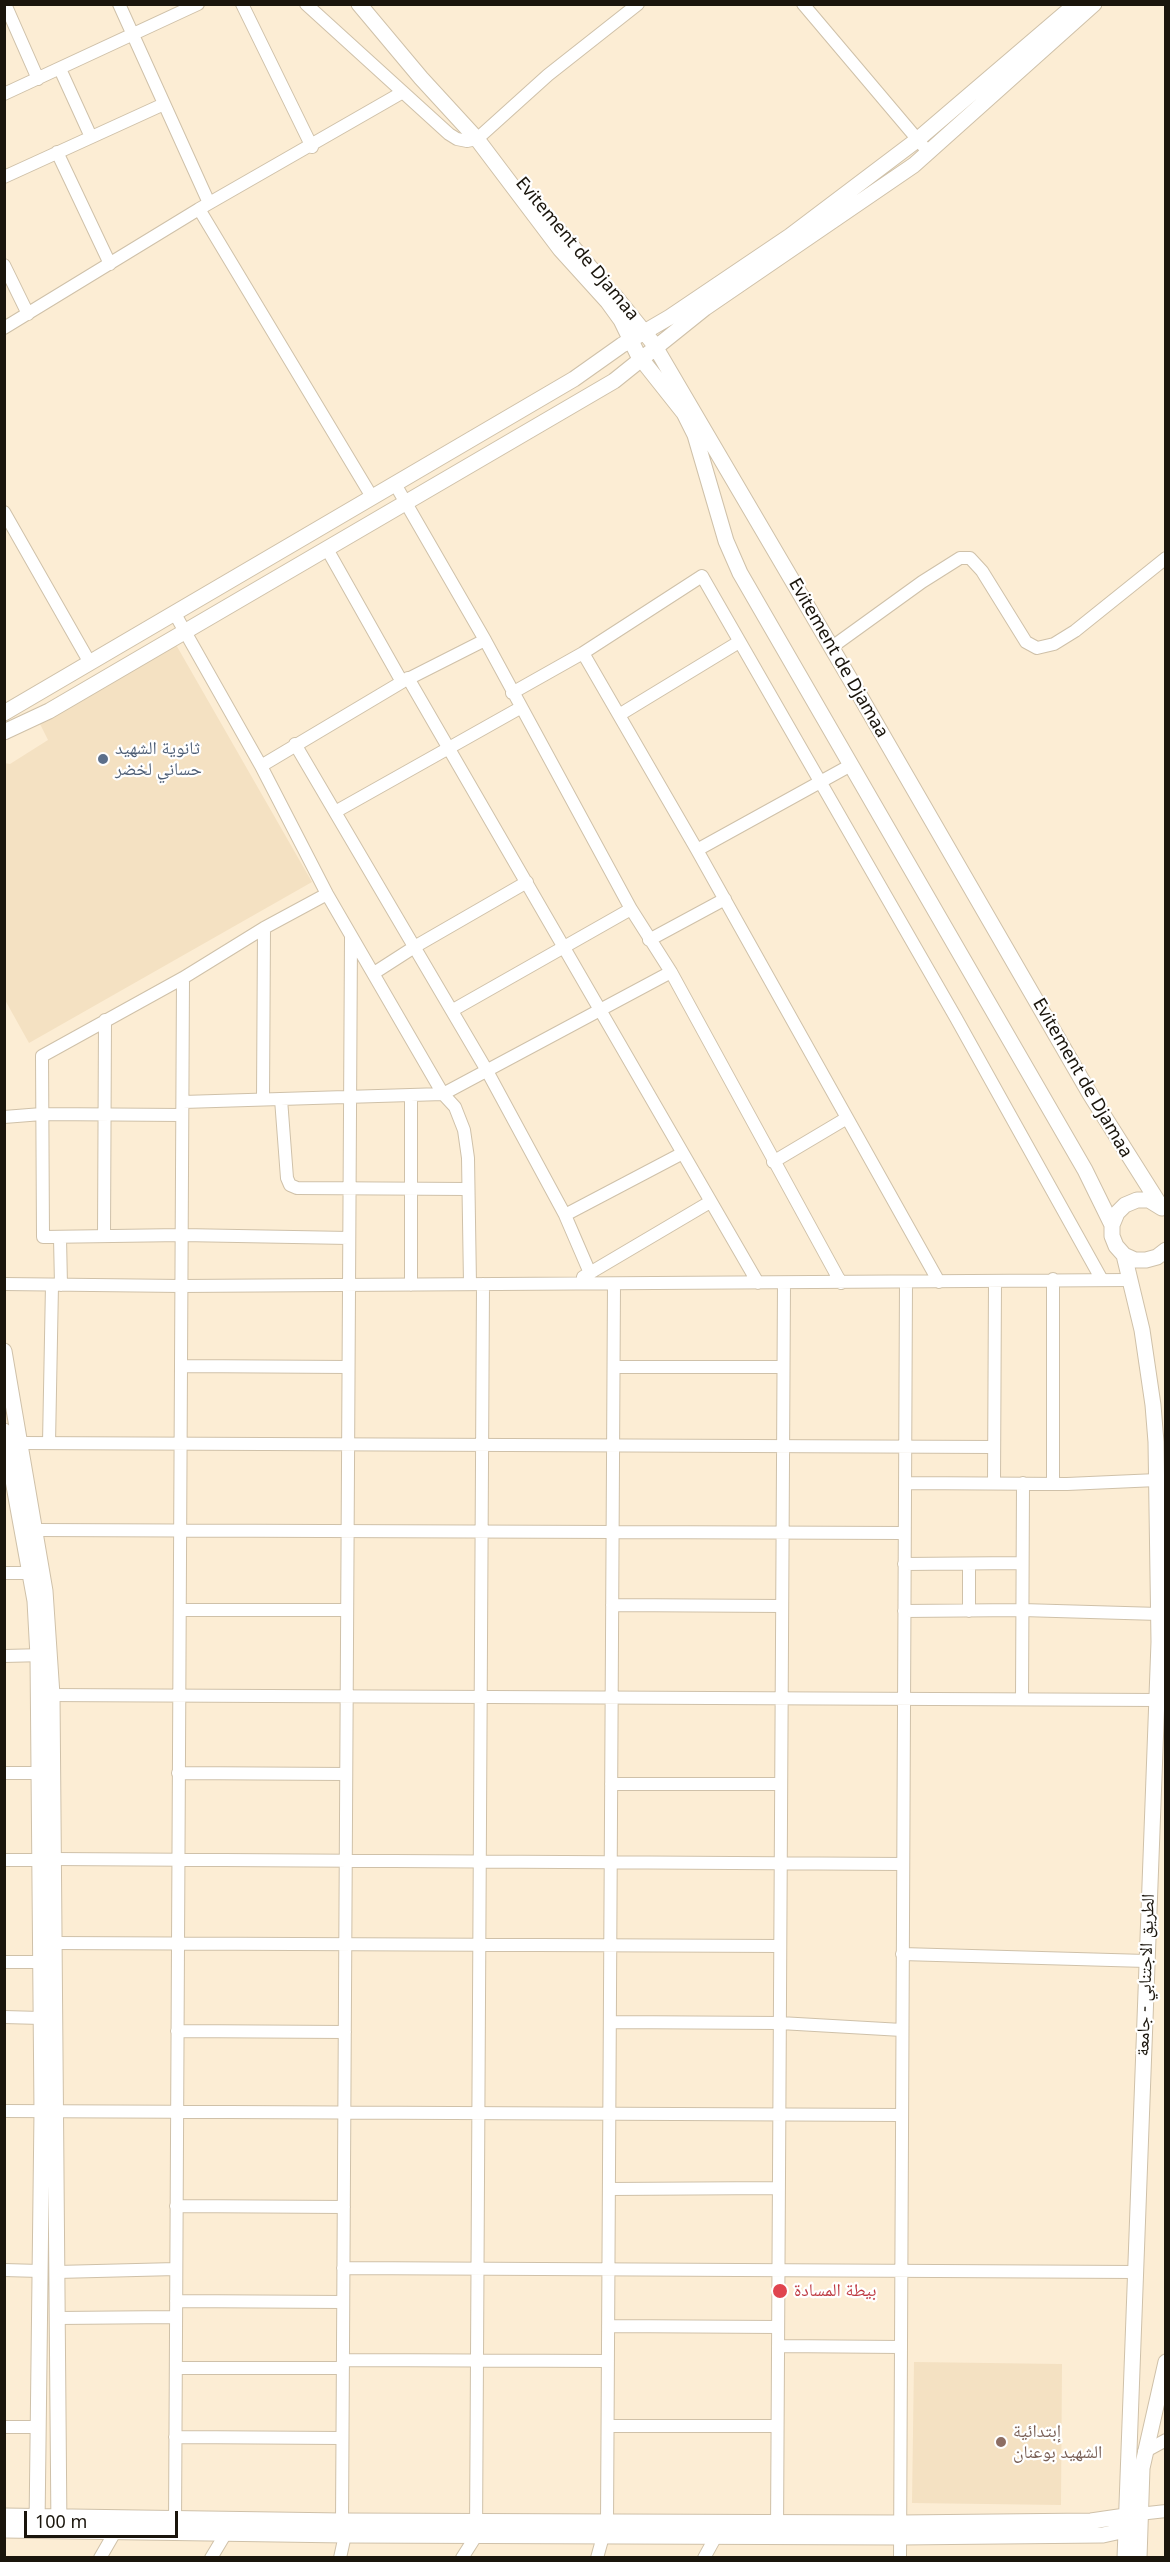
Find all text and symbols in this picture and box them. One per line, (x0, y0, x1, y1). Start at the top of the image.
street label: Evitement de Djamaa (511, 173, 643, 325)
street label: Evitement de Djamaa (784, 574, 892, 742)
place label: ثانوية الشهيد حساني لخضر (115, 738, 202, 780)
marker: ثانوية الشهيد حساني لخضر (96, 752, 110, 766)
street label: Evitement de Djamaa (1028, 994, 1136, 1162)
street label: الطريق الاجتنابي - جامعة (1132, 1893, 1160, 2057)
place label: بيطة المسادة (794, 2280, 876, 2302)
marker: بيطة المسادة (771, 2282, 789, 2300)
place label: إبتدائية الشهيد بوعنان (1013, 2421, 1102, 2464)
marker: إبتدائية الشهيد بوعنان (994, 2435, 1008, 2449)
scale bar (27, 2499, 182, 2537)
text: 100 m (35, 2509, 87, 2533)

